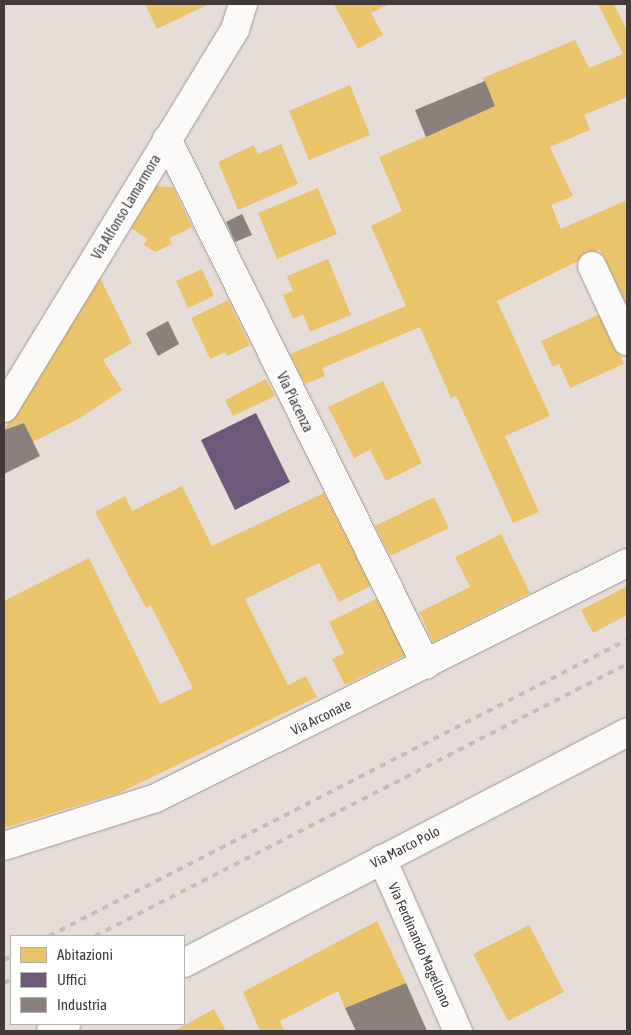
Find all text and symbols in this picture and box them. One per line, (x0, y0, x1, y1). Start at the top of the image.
street label: Via Alfonso Lamarmora (88, 151, 164, 263)
street label: Via Piacenza (273, 369, 317, 435)
street label: Via Arconate (288, 695, 354, 739)
street label: Via Marco Polo (367, 822, 443, 872)
street label: Via Ferdinando Magellano (385, 880, 455, 1010)
legend (10, 935, 185, 1025)
text: Abitazioni (57, 946, 113, 963)
text: Uffici (57, 971, 86, 988)
text: Industria (57, 996, 107, 1013)

